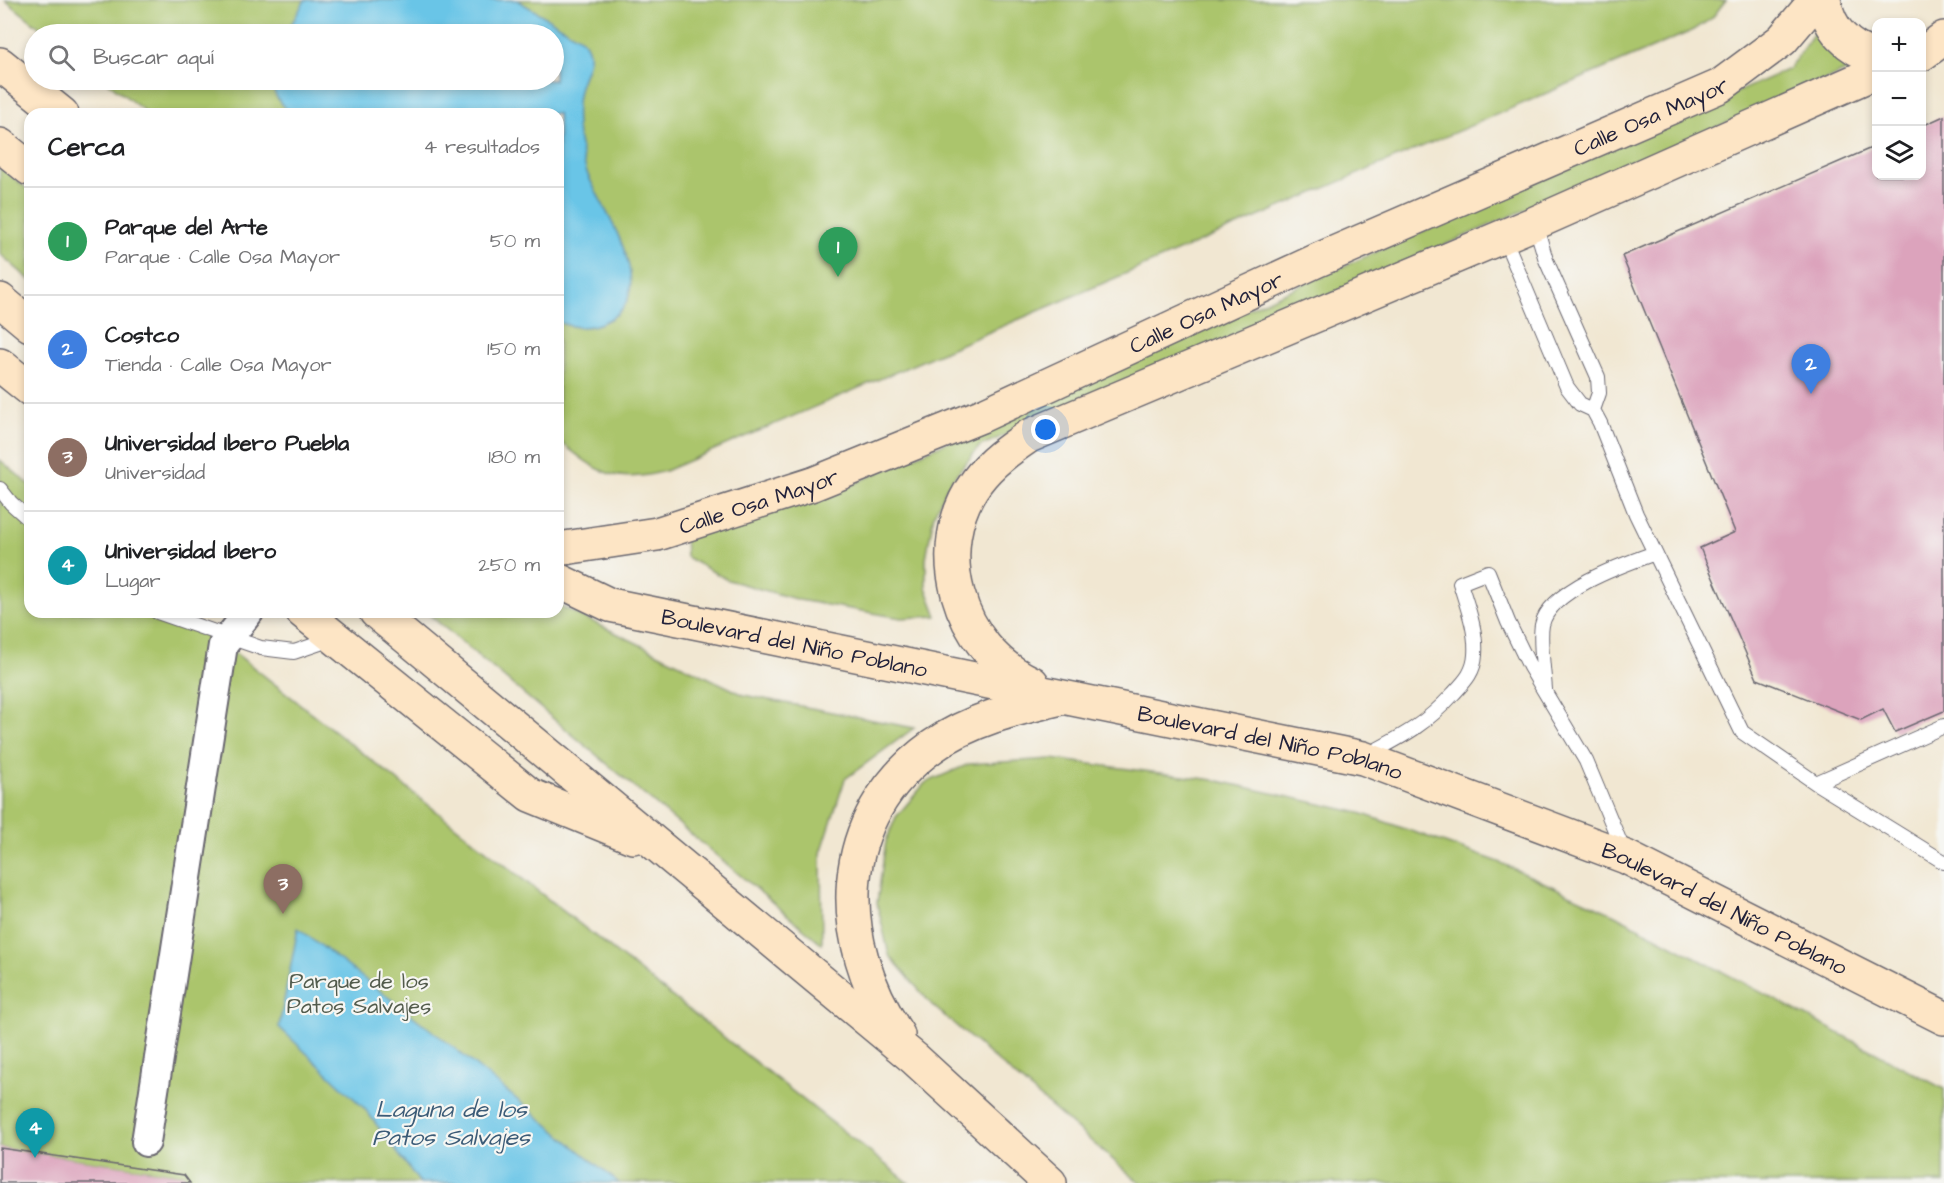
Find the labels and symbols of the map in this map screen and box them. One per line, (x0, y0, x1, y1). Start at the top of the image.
street label: Calle Osa Mayor (1569, 70, 1736, 165)
pin: 1 (818, 228, 858, 277)
street label: Calle Osa Mayor (1125, 264, 1288, 362)
pin: 2 (1792, 344, 1830, 394)
your location (1031, 415, 1060, 444)
street label: Calle Osa Mayor (675, 461, 844, 543)
street label: Boulevard del Niño Poblano (658, 602, 931, 686)
street label: Boulevard del Niño Poblano (1135, 699, 1407, 789)
street label: Boulevard del Niño Poblano (1597, 835, 1853, 984)
pin: 3 (264, 864, 302, 914)
park label: Parque de los Patos Salvajes (287, 966, 431, 1022)
water label: Laguna de los Patos Salvajes (372, 1093, 532, 1155)
pin: 4 (15, 1108, 54, 1158)

